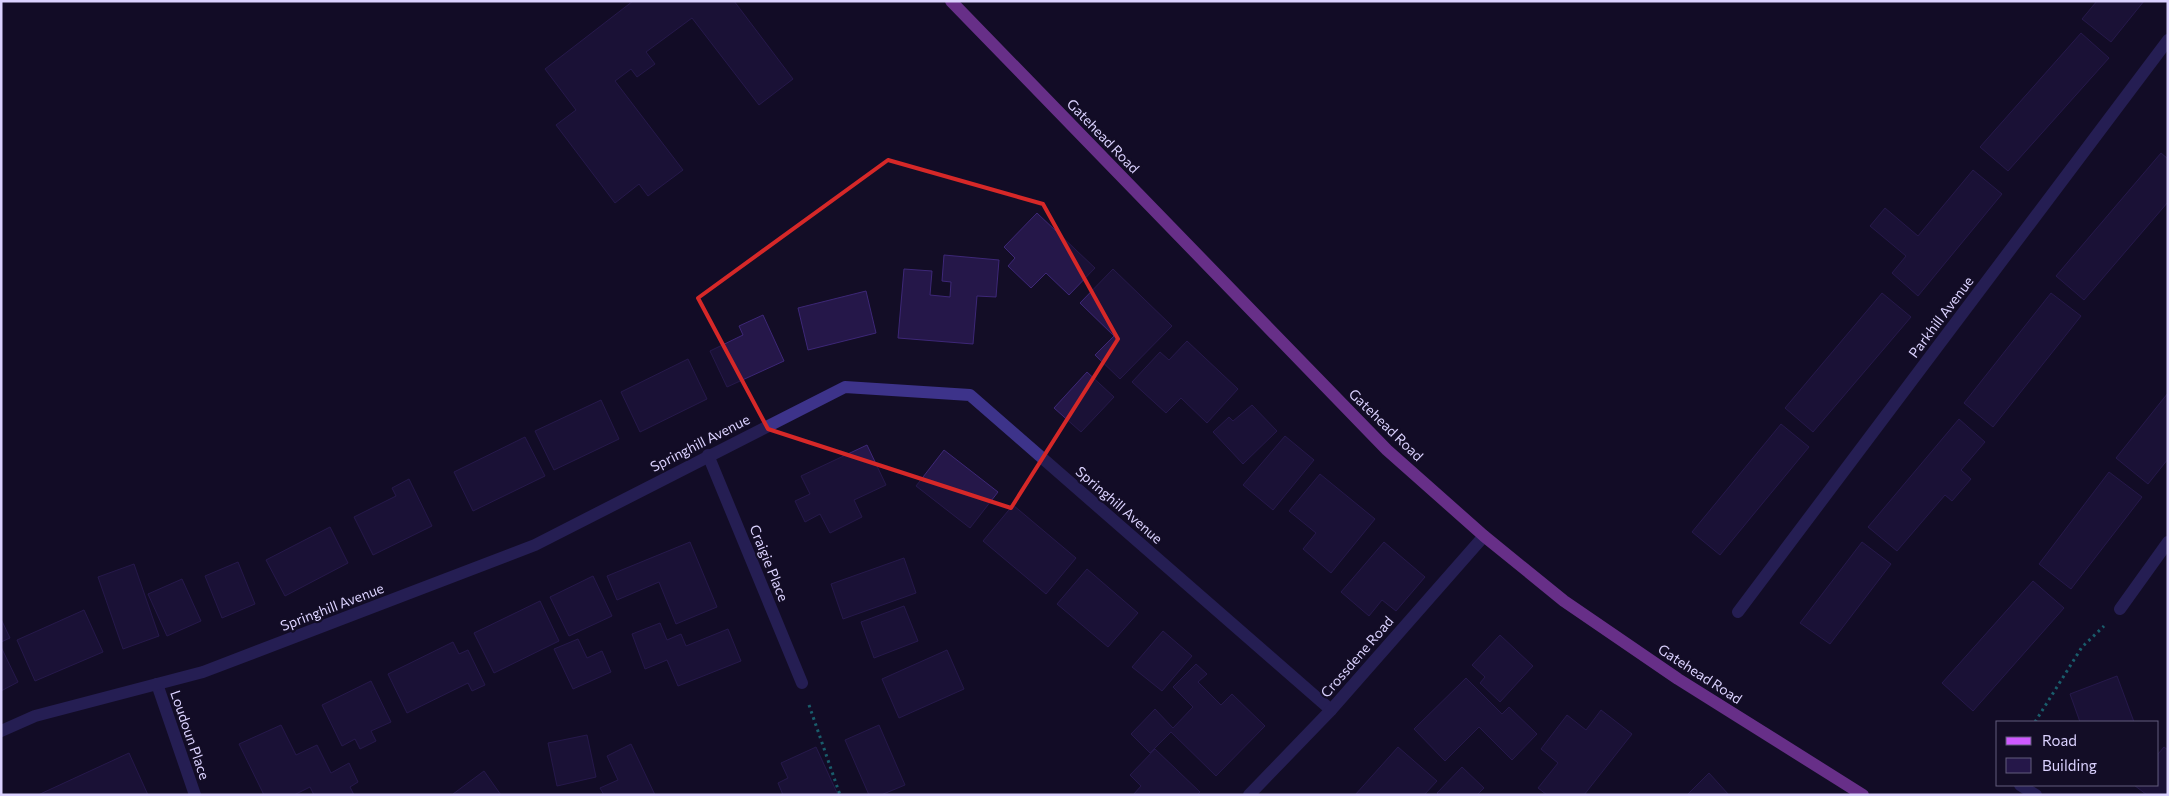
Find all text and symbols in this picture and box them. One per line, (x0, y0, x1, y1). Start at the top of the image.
street label: Gatehead Road (1064, 95, 1143, 176)
street label: Parkhill Avenue (1905, 273, 1977, 361)
street label: Gatehead Road (1346, 385, 1427, 464)
street label: Springhill Avenue (647, 410, 752, 475)
street label: Springhill Avenue (1072, 462, 1166, 547)
street label: Craigie Place (746, 522, 793, 604)
street label: Springhill Avenue (278, 579, 386, 634)
street label: Crossdene Road (1317, 613, 1397, 701)
street label: Gatehead Road (1655, 640, 1745, 707)
street label: Loudoun Place (167, 688, 214, 782)
legend (1996, 721, 2159, 786)
text: Road (2042, 731, 2077, 749)
text: Building (2042, 756, 2097, 774)

